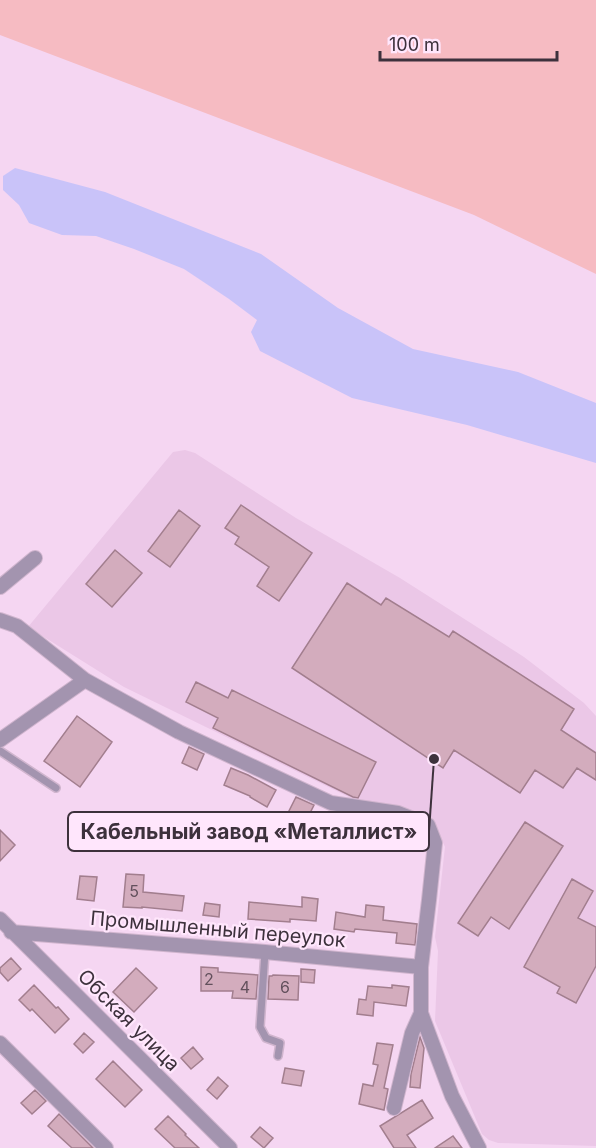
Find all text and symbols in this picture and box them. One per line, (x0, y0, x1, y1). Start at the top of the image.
scale bar (380, 24, 557, 62)
text: 100 m (389, 34, 440, 55)
callout: Кабельный завод «Металлист» (68, 812, 429, 851)
text: Кабельный завод «Металлист» (81, 819, 417, 844)
house number: 5 (129, 881, 139, 901)
street label: Промышленный переулок (89, 906, 347, 952)
street label: Обская улица (73, 964, 185, 1076)
house number: 2 (204, 969, 214, 989)
house number: 4 (240, 977, 250, 997)
house number: 6 (280, 977, 290, 997)

